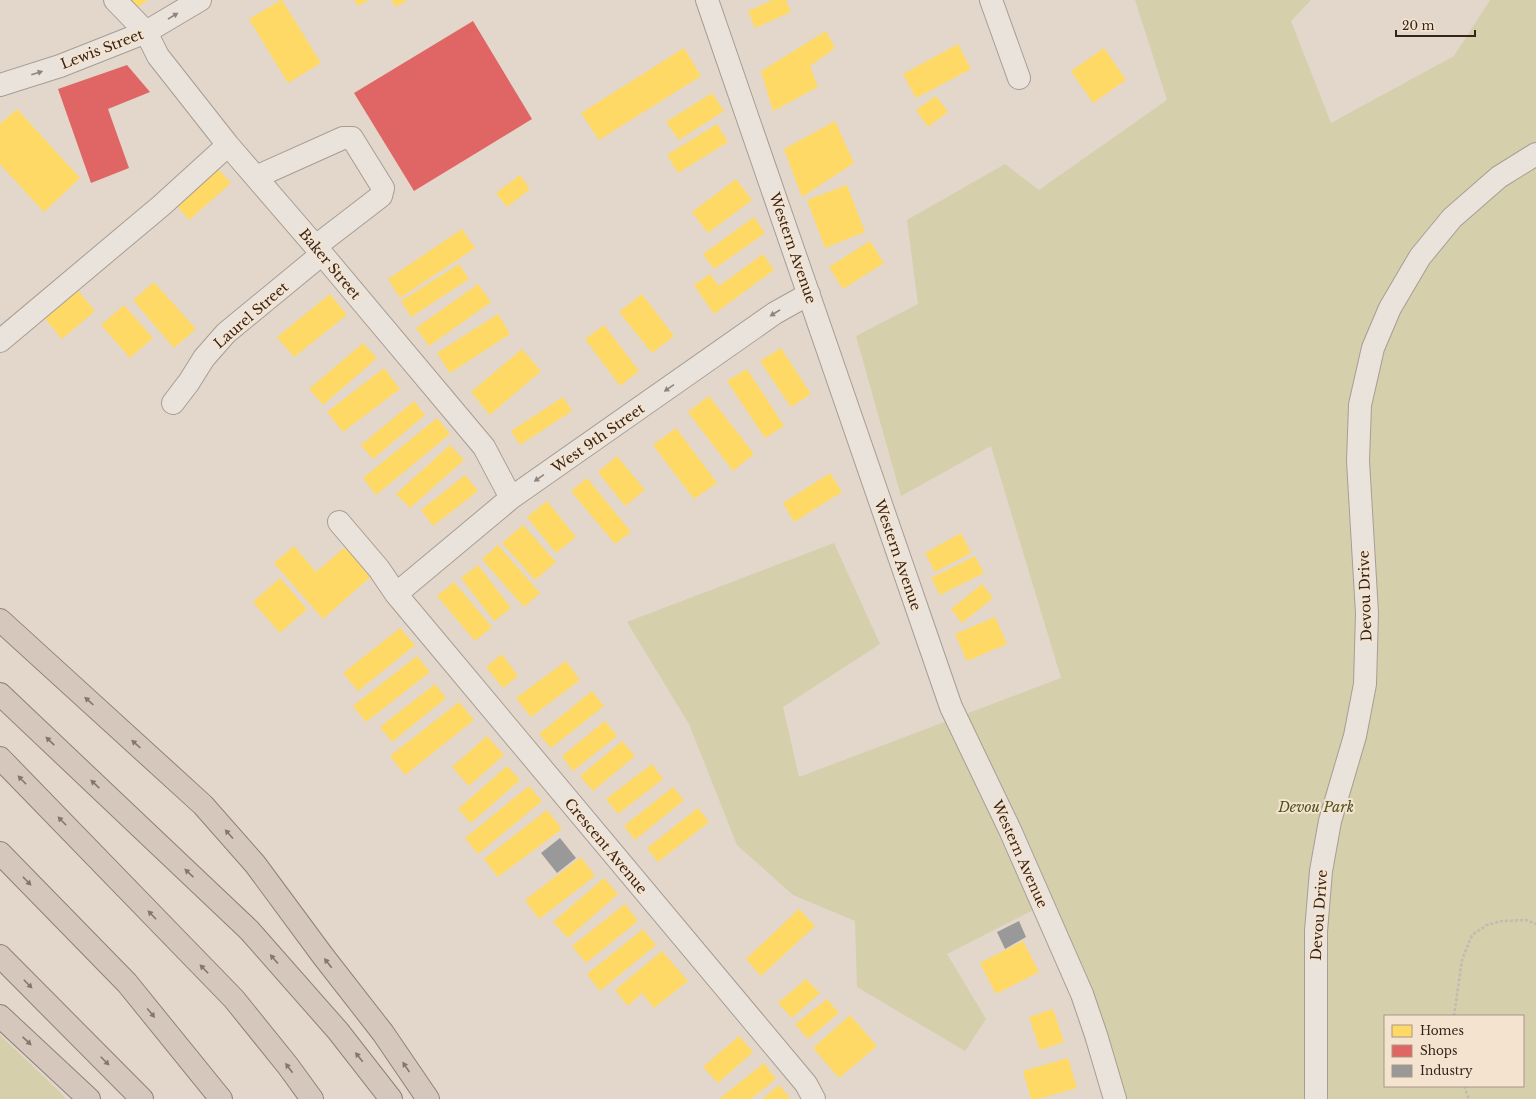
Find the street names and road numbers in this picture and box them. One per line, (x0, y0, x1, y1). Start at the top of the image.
street label: Lewis Street (58, 25, 147, 73)
street label: Western Avenue (765, 189, 820, 306)
street label: Baker Street (295, 225, 365, 304)
street label: Laurel Street (210, 277, 292, 352)
street label: West 9th Street (547, 399, 648, 477)
street label: Western Avenue (870, 496, 925, 613)
street label: Devou Drive (1354, 550, 1376, 642)
street label: Crescent Avenue (561, 794, 651, 898)
street label: Western Avenue (988, 796, 1052, 911)
street label: Devou Drive (1307, 869, 1331, 961)

